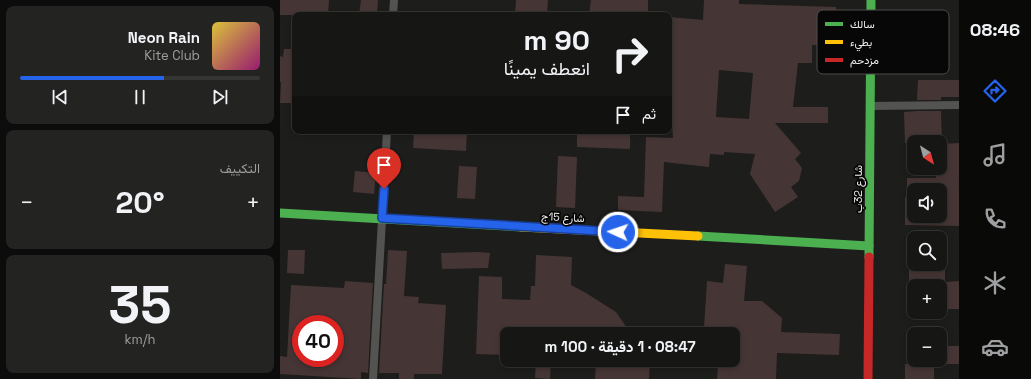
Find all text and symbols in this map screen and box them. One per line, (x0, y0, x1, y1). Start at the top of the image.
legend (817, 10, 949, 74)
text: سالك (850, 17, 875, 31)
text: 08:46 (970, 18, 1020, 41)
text: 90 m (524, 22, 590, 58)
text: Neon Rain (128, 28, 200, 47)
icon: right (604, 28, 656, 80)
text: بطيء (850, 35, 872, 52)
text: Kite Club (144, 47, 200, 64)
text: مزدحم (850, 53, 879, 68)
text: انعطف يمينًا (504, 57, 590, 80)
icon: directions (981, 77, 1009, 105)
icon: previous (49, 86, 71, 108)
icon: pause (129, 86, 151, 108)
icon: next (209, 86, 231, 108)
icon: arrive (612, 104, 634, 126)
text: ثم (642, 104, 656, 123)
north arrow (907, 135, 947, 175)
map controls (907, 135, 947, 367)
icon: music (981, 141, 1009, 169)
pin (367, 148, 401, 189)
icon: arrive (373, 154, 395, 176)
text: التكييف (220, 160, 260, 177)
street label: شارع 32ب (851, 165, 866, 213)
text: 20° (115, 183, 165, 222)
button: sound (907, 183, 947, 223)
text: − (20, 188, 34, 216)
text: + (246, 188, 260, 216)
icon: phone (981, 205, 1009, 233)
street label: شارع 15ج (541, 209, 585, 226)
position arrow (597, 211, 639, 253)
button: search (907, 231, 947, 271)
icon: climate (981, 269, 1009, 297)
text: 35 (109, 272, 171, 338)
button: + (907, 279, 947, 319)
speed limit sign: 40 (292, 315, 344, 367)
button: − (907, 327, 947, 367)
text: km/h (125, 331, 155, 348)
icon: car (981, 333, 1009, 361)
text: 08:47 · 1 دقيقة · 100 m (544, 337, 696, 356)

